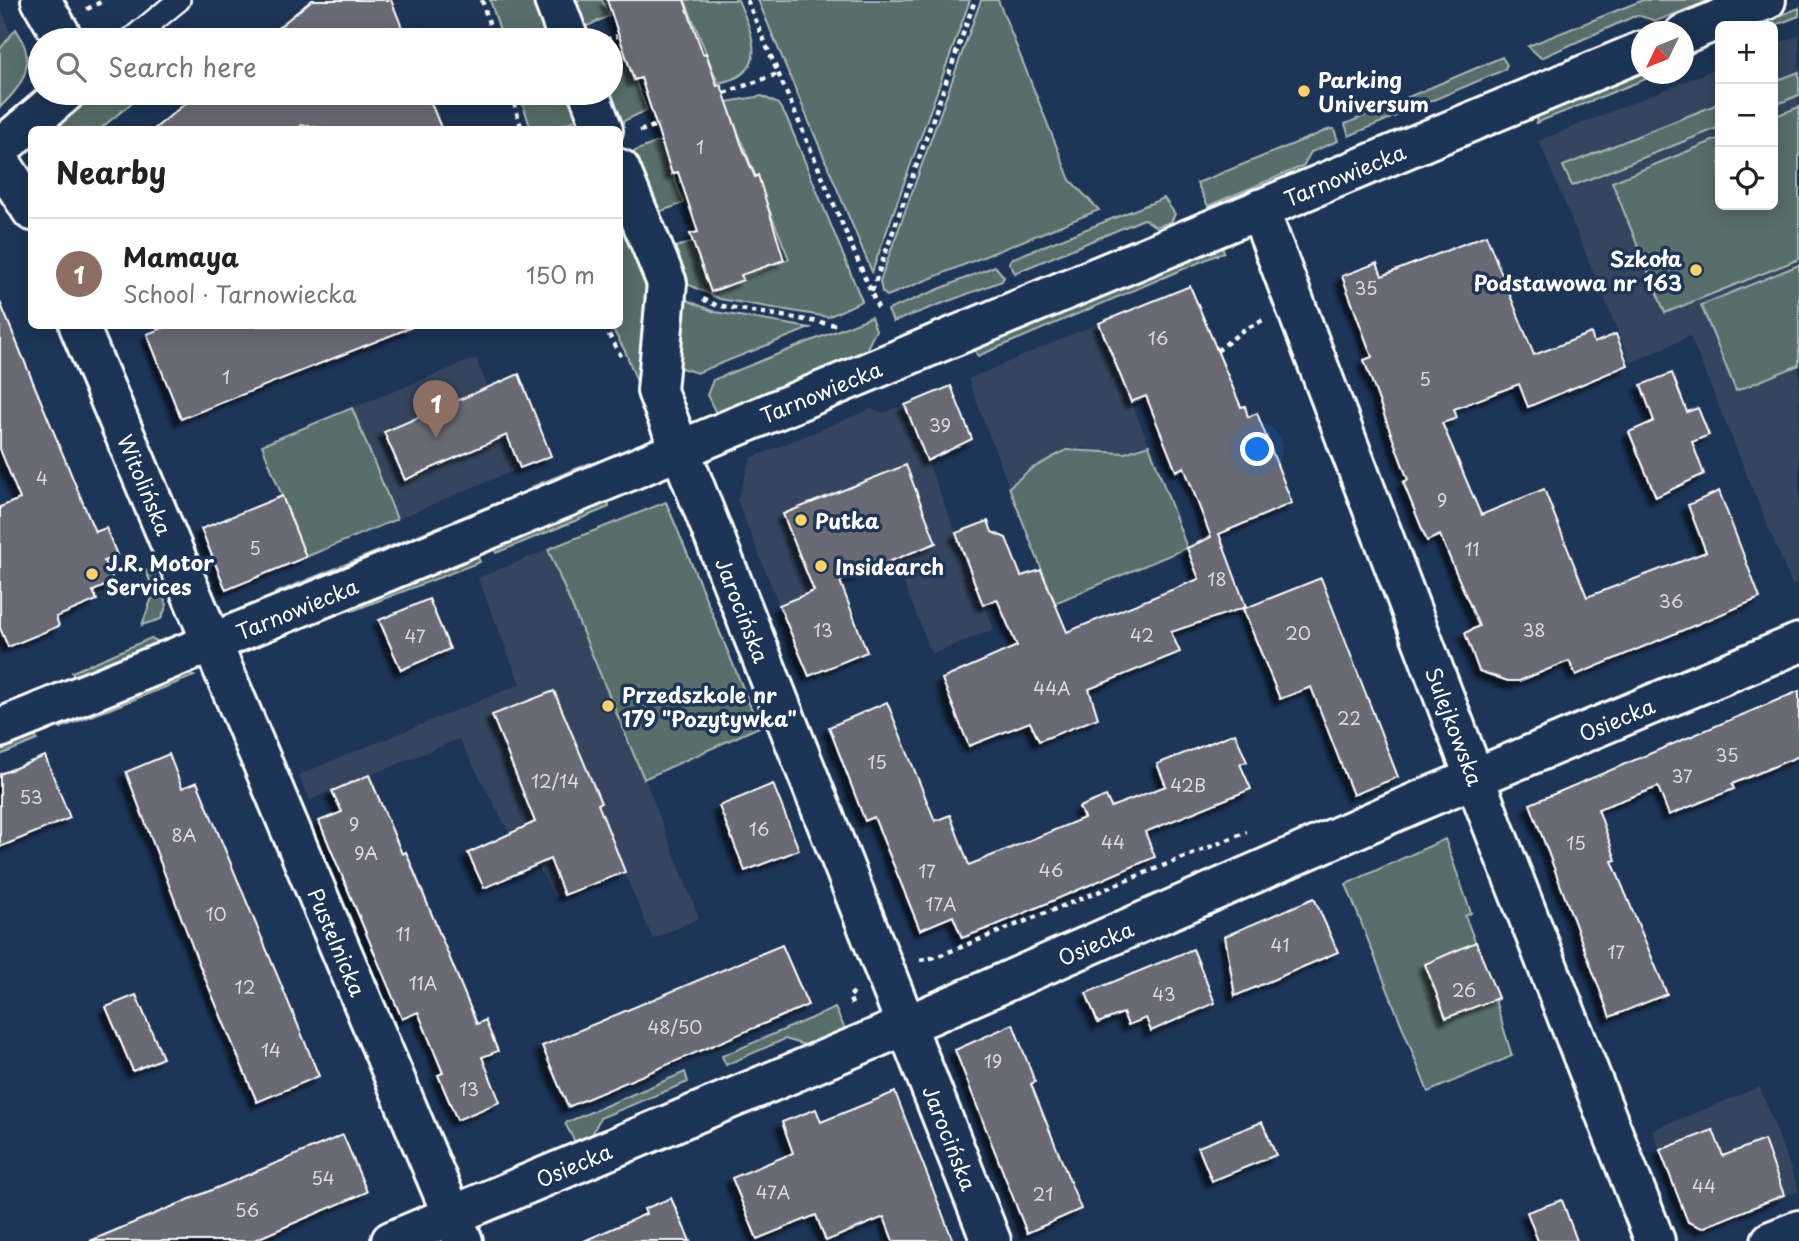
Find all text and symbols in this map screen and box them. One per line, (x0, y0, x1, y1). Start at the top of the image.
north arrow (1631, 21, 1694, 84)
map controls (1715, 21, 1778, 210)
button: + (1715, 21, 1778, 84)
search box (28, 28, 623, 105)
text: Search here (108, 47, 257, 86)
icon: search (52, 48, 90, 86)
place label: Parking Universum (1318, 63, 1429, 119)
marker: Parking Universum (1296, 83, 1312, 99)
button: − (1715, 84, 1778, 147)
house number: 1 (696, 133, 704, 160)
street label: Tarnowiecka (1279, 135, 1410, 214)
button: locate (1715, 147, 1778, 210)
text: Nearby (56, 149, 166, 194)
text: Mamaya (123, 237, 239, 276)
place label: Szkoła Podstawowa nr 163 (1473, 242, 1682, 298)
text: 1 (74, 257, 85, 292)
text: 150 m (526, 257, 595, 292)
marker: Szkoła Podstawowa nr 163 (1688, 262, 1704, 278)
house number: 35 (1354, 274, 1378, 301)
text: School · Tarnowiecka (123, 276, 356, 311)
house number: 16 (1148, 324, 1168, 351)
street label: Tarnowiecka (755, 352, 886, 431)
house number: 1 (222, 363, 230, 390)
house number: 5 (1419, 365, 1431, 392)
pin: 1 (413, 380, 459, 438)
house number: 39 (929, 411, 951, 438)
street label: Witolińska (110, 429, 181, 540)
your location (1240, 432, 1274, 466)
house number: 4 (36, 464, 48, 491)
house number: 9 (1437, 486, 1447, 513)
place label: Putka (815, 504, 879, 536)
marker: Putka (793, 512, 809, 528)
house number: 5 (249, 534, 261, 561)
house number: 11 (1464, 535, 1480, 562)
place label: J.R. Motor Services (106, 546, 214, 602)
place label: Insidearch (835, 550, 944, 582)
street label: Jarocińska (708, 553, 778, 667)
marker: Insidearch (813, 558, 829, 574)
house number: 18 (1207, 565, 1227, 592)
marker: J.R. Motor Services (84, 566, 100, 582)
street label: Tarnowiecka (231, 569, 363, 647)
house number: 36 (1659, 587, 1683, 614)
house number: 13 (813, 616, 833, 643)
house number: 38 (1522, 616, 1546, 643)
house number: 20 (1285, 619, 1311, 646)
house number: 42 (1130, 621, 1154, 648)
house number: 47 (404, 622, 426, 649)
street label: Sulejkowska (1418, 662, 1492, 790)
house number: 44A (1033, 674, 1071, 701)
place label: Przedszkole nr 179 "Pozytywka" (622, 678, 797, 734)
street label: Osiecka (1574, 689, 1659, 749)
marker: Przedszkole nr 179 "Pozytywka" (600, 698, 616, 714)
house number: 22 (1337, 704, 1361, 731)
house number: 35 (1715, 741, 1739, 768)
house number: 15 (867, 748, 887, 775)
house number: 37 (1671, 762, 1693, 789)
house number: 12/14 (531, 767, 579, 794)
house number: 42B (1170, 771, 1206, 798)
house number: 53 (19, 783, 43, 810)
house number: 9 (349, 810, 359, 837)
house number: 16 (749, 815, 769, 842)
house number: 8A (171, 821, 197, 848)
house number: 44 (1101, 828, 1125, 855)
house number: 15 (1566, 829, 1586, 856)
house number: 9A (354, 839, 378, 866)
house number: 46 (1039, 856, 1063, 883)
house number: 17 (918, 857, 936, 884)
street label: Pustelnicka (301, 883, 374, 1001)
house number: 17A (925, 890, 957, 917)
house number: 10 (205, 900, 227, 927)
street label: Osiecka (1053, 912, 1138, 973)
house number: 11 (395, 920, 411, 947)
house number: 41 (1271, 931, 1289, 958)
house number: 17 (1607, 938, 1625, 965)
house number: 11A (409, 969, 437, 996)
house number: 12 (235, 973, 255, 1000)
house number: 26 (1452, 976, 1476, 1003)
house number: 43 (1152, 980, 1176, 1007)
house number: 48/50 (647, 1013, 703, 1040)
house number: 14 (261, 1036, 281, 1063)
house number: 19 (984, 1047, 1002, 1074)
house number: 13 (459, 1075, 479, 1102)
street label: Jarocińska (915, 1080, 986, 1195)
street label: Osiecka (531, 1134, 616, 1195)
house number: 54 (311, 1164, 335, 1191)
house number: 44 (1692, 1172, 1716, 1199)
house number: 47A (756, 1178, 790, 1205)
house number: 21 (1033, 1180, 1053, 1207)
house number: 56 (235, 1196, 259, 1223)

